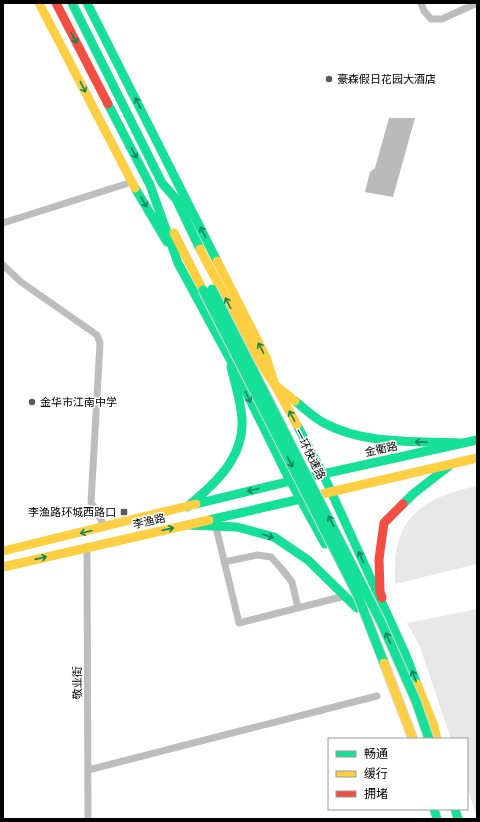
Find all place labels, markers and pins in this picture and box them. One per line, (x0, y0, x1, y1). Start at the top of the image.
place label: 豪森假日花园大酒店 (337, 72, 436, 86)
marker: 豪森假日花园大酒店 (324, 74, 334, 84)
place label: 金华市江南中学 (40, 395, 117, 409)
marker: 金华市江南中学 (27, 397, 37, 407)
place label: 李渔路环城西路口 (28, 505, 116, 519)
marker: 李渔路环城西路口 (119, 507, 129, 517)

